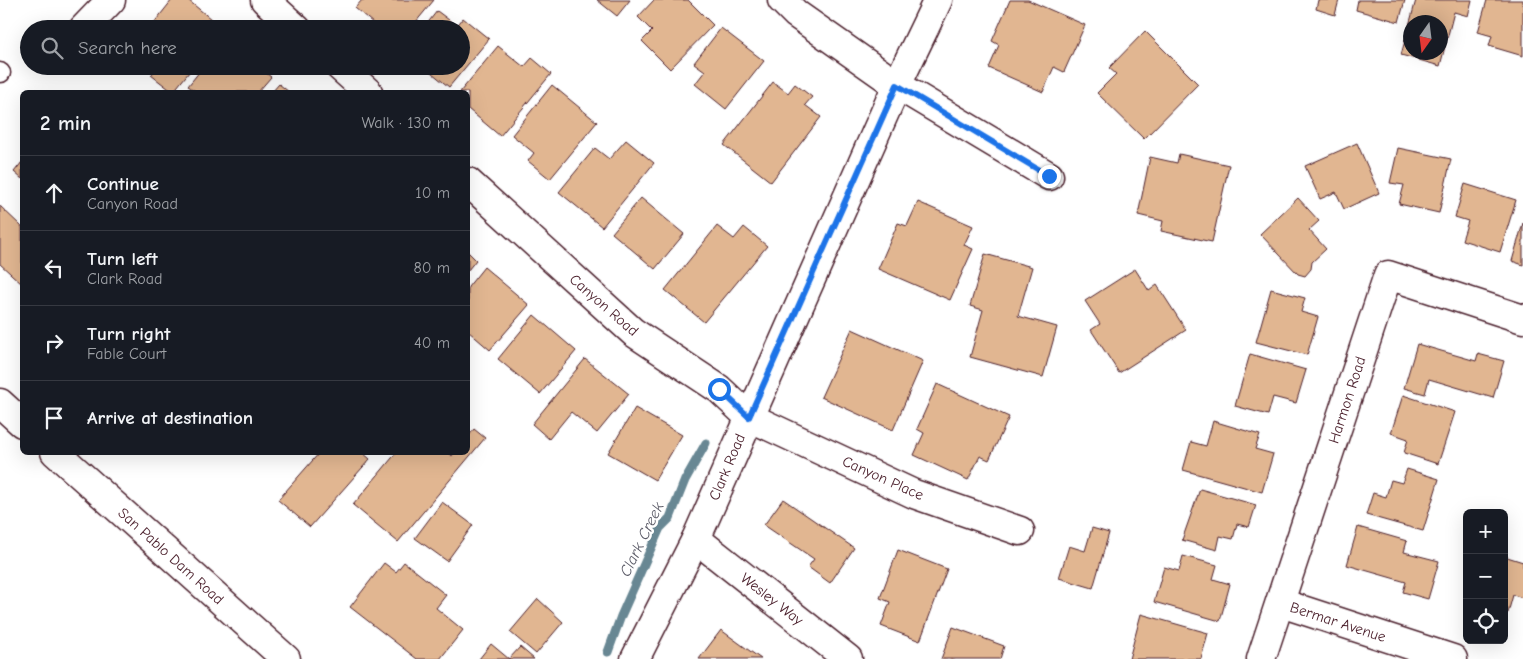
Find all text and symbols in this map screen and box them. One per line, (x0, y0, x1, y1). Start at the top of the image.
north arrow (1403, 15, 1448, 60)
search box (20, 20, 470, 75)
icon: search (38, 34, 66, 62)
text: Search here (78, 37, 177, 59)
text: 2 min (40, 111, 91, 135)
text: Walk · 130 m (361, 114, 450, 132)
route end (1038, 165, 1061, 188)
text: Continue (87, 173, 159, 195)
icon: ahead (40, 179, 68, 207)
text: 10 m (415, 184, 450, 202)
text: Canyon Road (87, 195, 178, 213)
text: Turn left (87, 248, 158, 270)
icon: left (40, 254, 68, 282)
text: 80 m (413, 259, 450, 277)
text: Clark Road (87, 270, 163, 288)
street label: Canyon Road (566, 270, 642, 340)
text: Turn right (87, 323, 171, 345)
icon: right (40, 329, 68, 357)
text: 40 m (414, 334, 450, 352)
text: Fable Court (87, 345, 166, 363)
street label: Harmon Road (1324, 354, 1370, 446)
route start (708, 378, 731, 401)
icon: arrive (40, 404, 68, 432)
text: Arrive at destination (87, 407, 253, 429)
street label: Clark Road (705, 431, 749, 503)
street label: Canyon Place (840, 452, 927, 504)
water label: Clark Creek (616, 499, 668, 580)
street label: San Pablo Dam Road (114, 504, 228, 608)
map controls (1463, 509, 1508, 644)
button: + (1463, 509, 1508, 554)
button: − (1463, 554, 1508, 599)
street label: Wesley Way (737, 569, 807, 629)
street label: Bermar Avenue (1288, 598, 1389, 646)
button: locate (1463, 599, 1508, 644)

